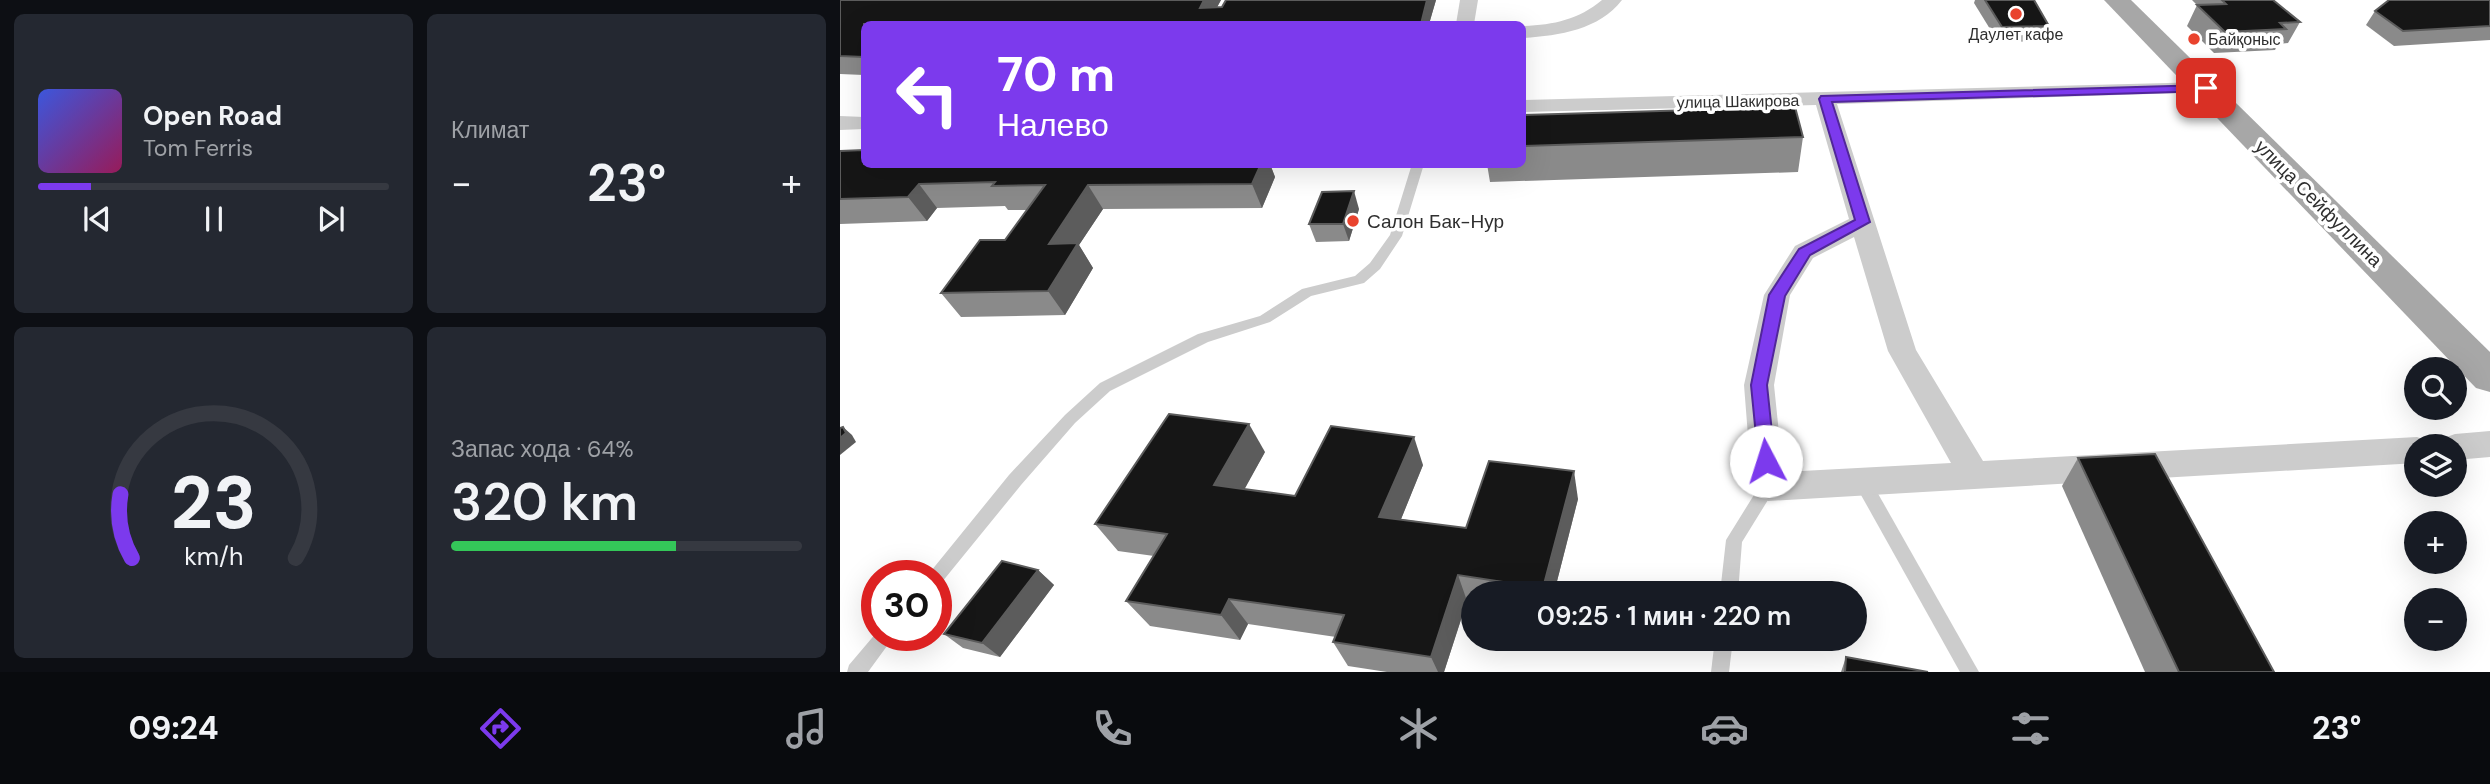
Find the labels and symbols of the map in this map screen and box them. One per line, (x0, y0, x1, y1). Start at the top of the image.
marker: Даулет кафе (2008, 6, 2024, 22)
place label: Даулет кафе (1969, 24, 2063, 45)
place label: Байқоныс (2208, 29, 2281, 50)
marker: Байқоныс (2186, 31, 2202, 47)
pin (2176, 58, 2236, 118)
street label: улица Шакирова (1676, 90, 1800, 113)
street label: улица Сейфуллина (2250, 134, 2388, 273)
place label: Салон Бак-Нур (1367, 209, 1504, 234)
marker: Салон Бак-Нур (1345, 213, 1361, 229)
position arrow (1729, 424, 1803, 498)
speed limit sign: 30 (861, 560, 952, 651)

